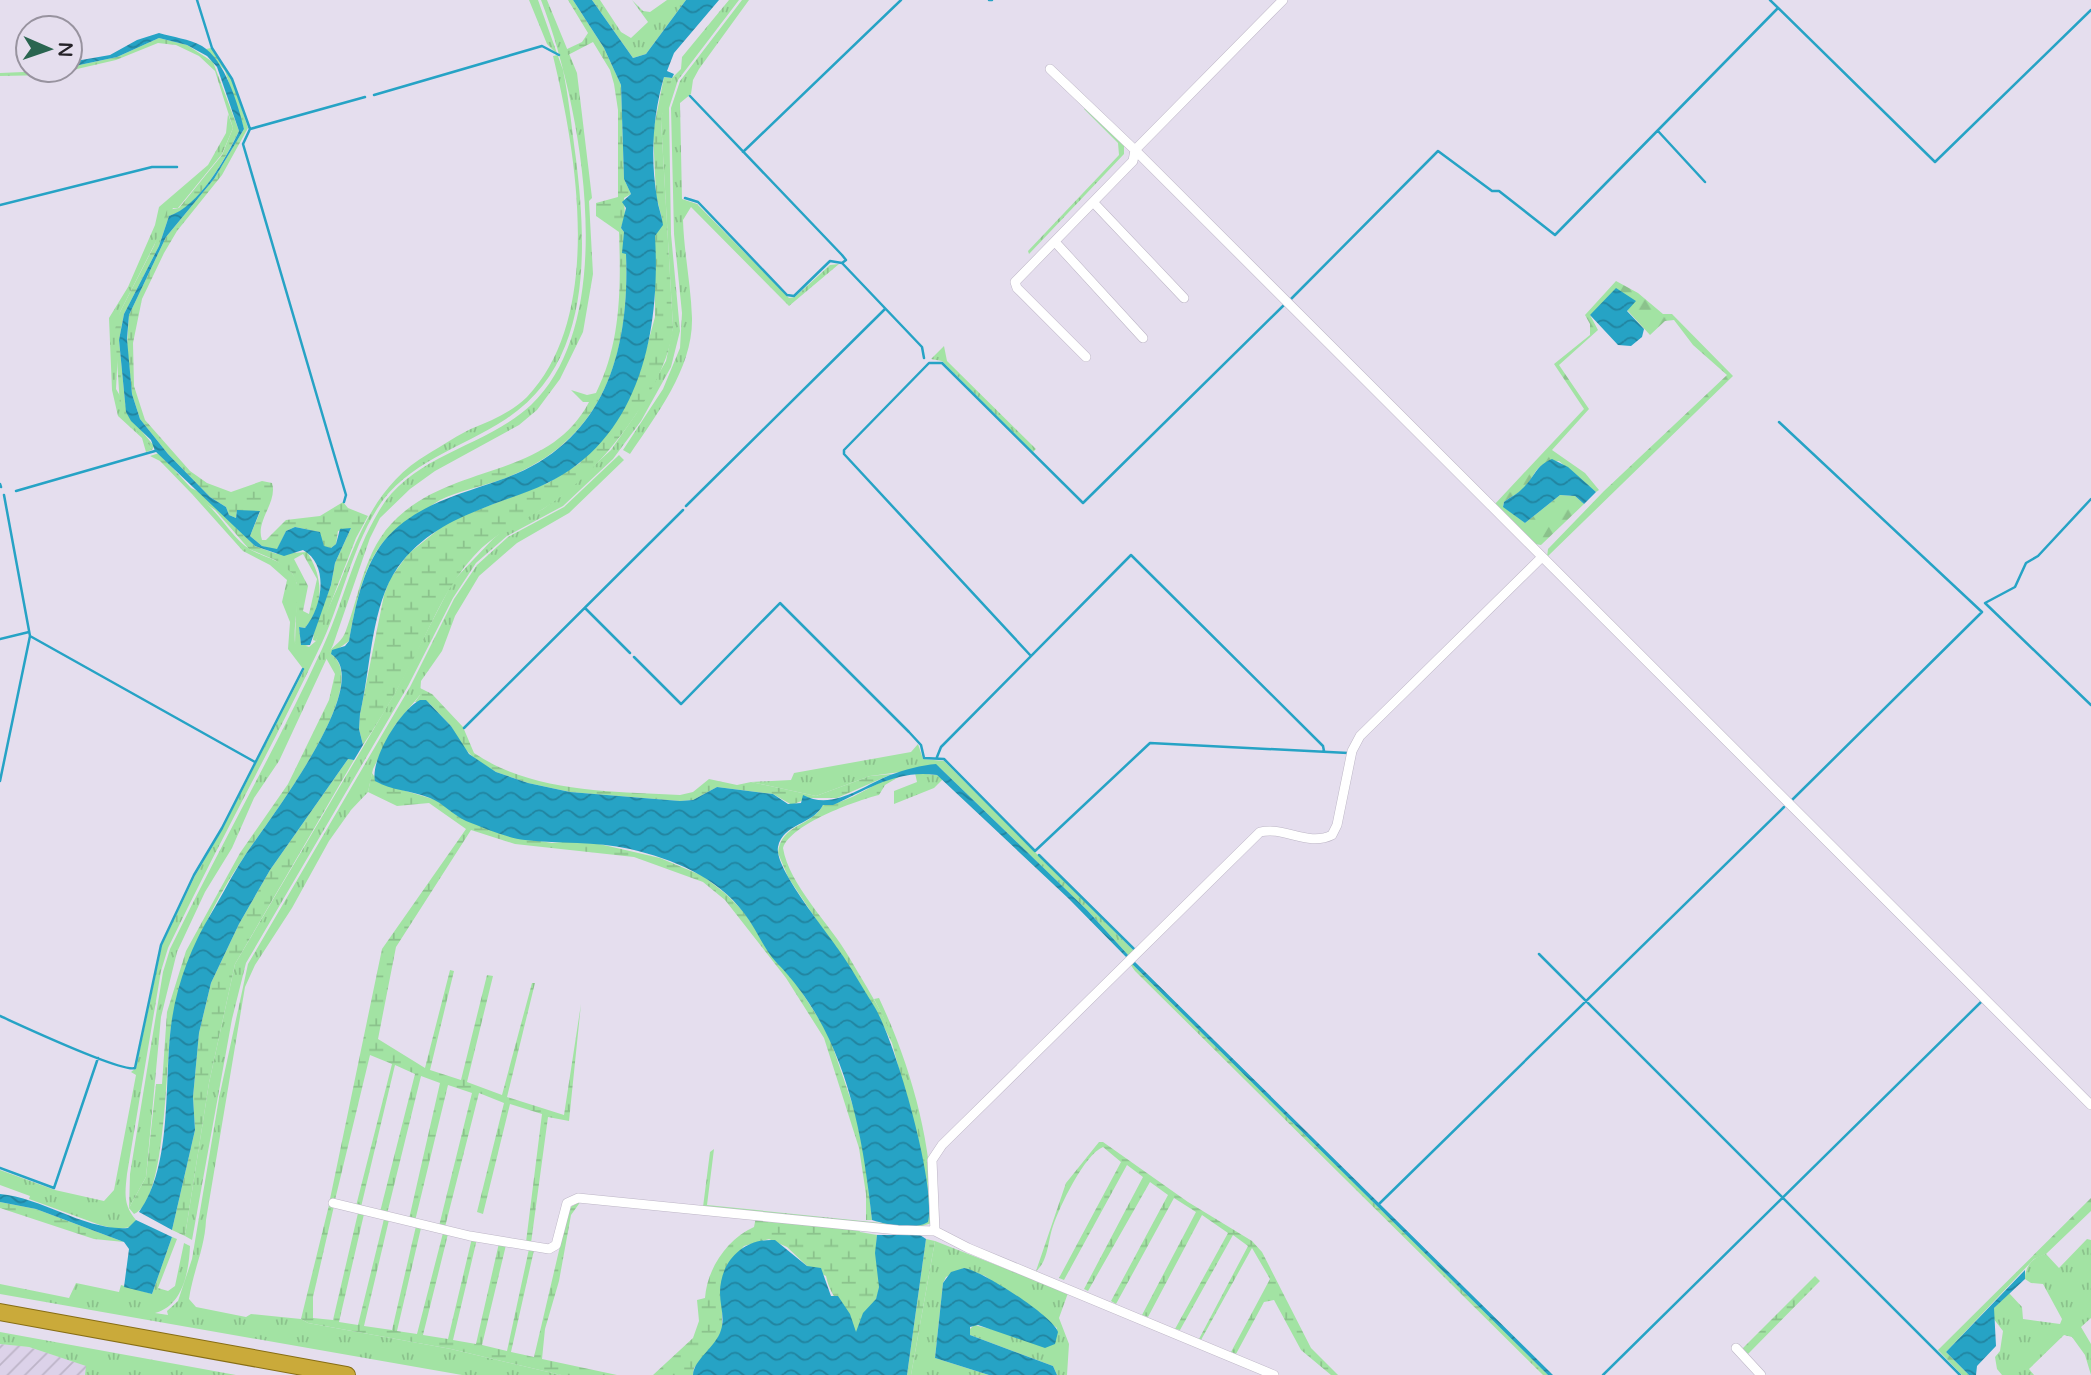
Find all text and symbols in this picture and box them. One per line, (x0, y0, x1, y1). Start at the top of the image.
north arrow (14, 14, 84, 84)
text: N (54, 42, 76, 58)

